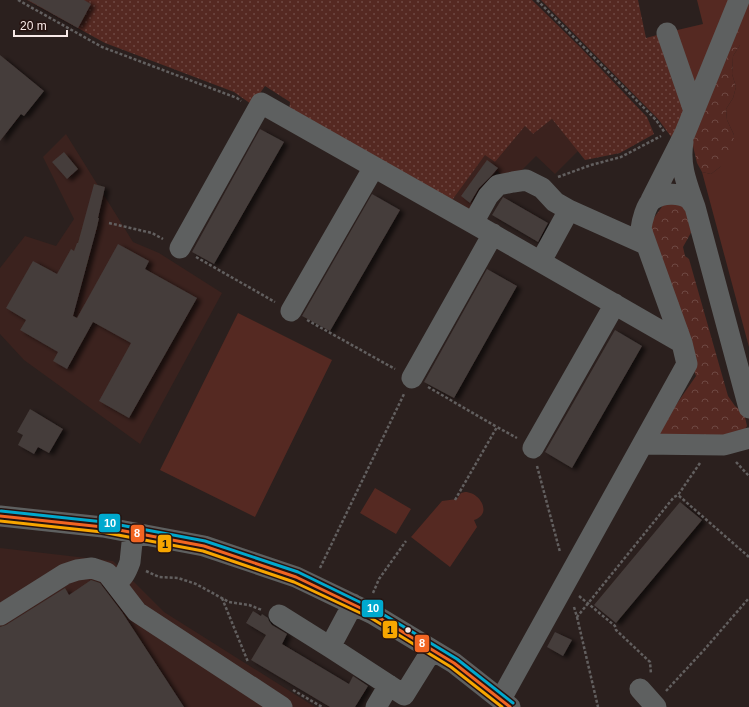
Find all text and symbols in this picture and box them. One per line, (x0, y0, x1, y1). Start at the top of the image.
scale bar (14, 12, 67, 38)
text: 20 m (20, 19, 47, 33)
line badge: 10 (98, 513, 121, 533)
text: 10 (104, 517, 116, 529)
line badge: 8 (130, 524, 145, 543)
text: 8 (134, 527, 140, 539)
line badge: 1 (157, 534, 172, 553)
text: 1 (162, 538, 168, 550)
line badge: 10 (361, 599, 384, 618)
text: 10 (367, 602, 379, 614)
line badge: 1 (382, 620, 398, 639)
text: 1 (387, 624, 393, 636)
unlabelled marker (403, 625, 413, 635)
line badge: 8 (414, 634, 430, 653)
text: 8 (419, 637, 425, 649)

